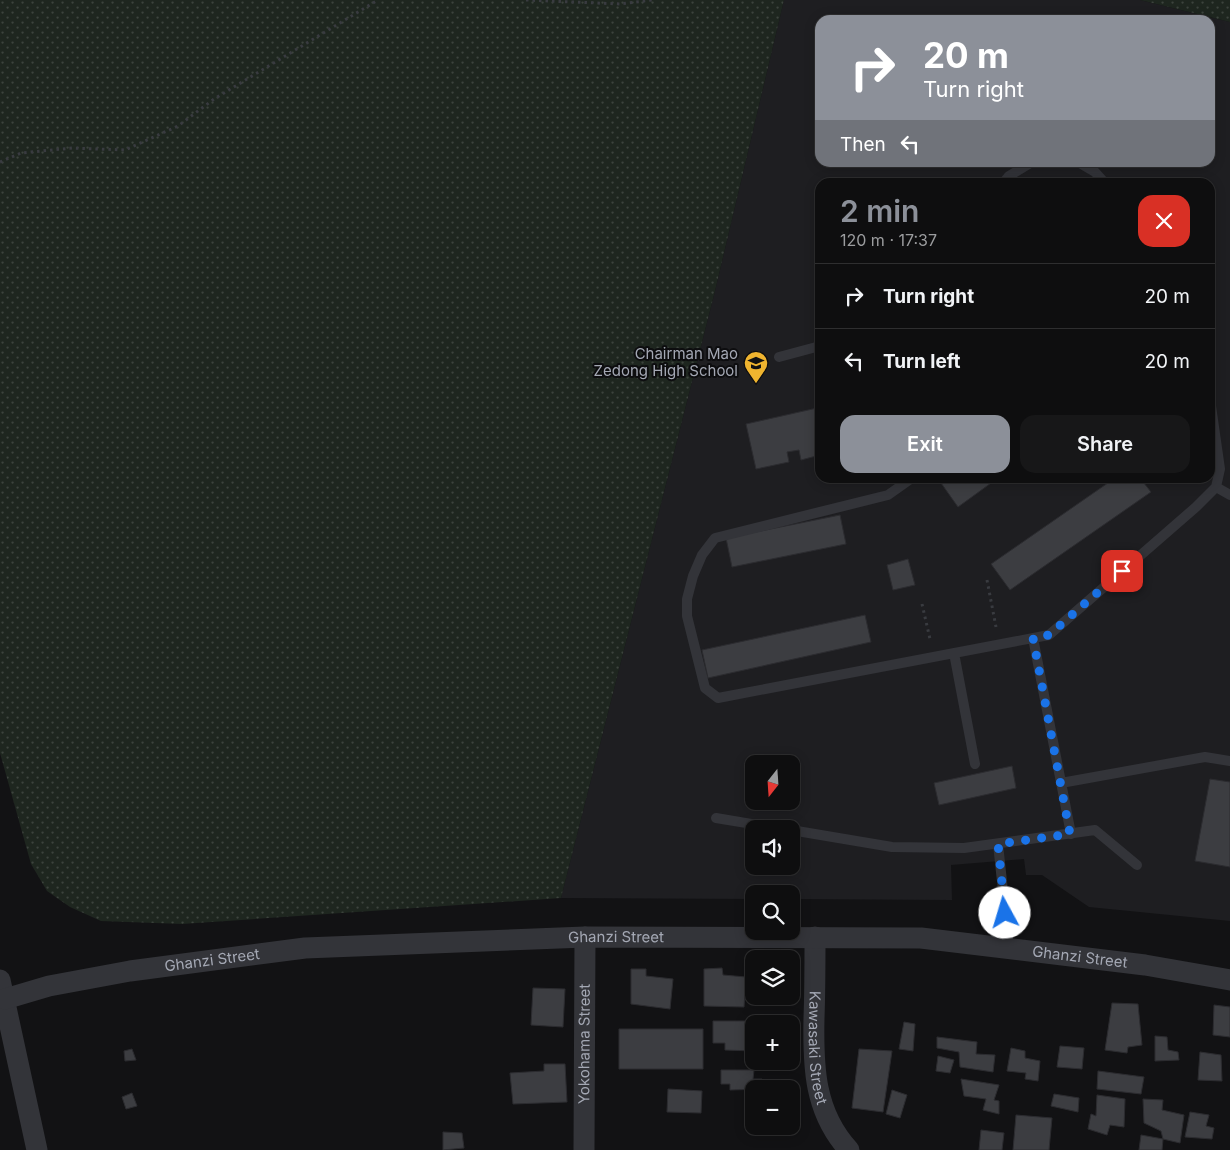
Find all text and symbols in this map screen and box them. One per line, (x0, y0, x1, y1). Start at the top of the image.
text: 20 m (923, 34, 1009, 76)
icon: right (840, 35, 905, 100)
text: Turn right (923, 76, 1024, 102)
icon: left (896, 130, 924, 158)
text: Then (840, 133, 886, 156)
text: 2 min (840, 193, 919, 229)
button: close (1138, 195, 1190, 247)
text: 120 m · 17:37 (840, 230, 937, 250)
icon: right (840, 282, 868, 310)
text: Turn right (883, 285, 974, 308)
text: 20 m (1144, 285, 1190, 308)
place label: Chairman Mao Zedong High School (594, 344, 738, 380)
icon: left (840, 347, 868, 375)
school or university icon: Chairman Mao Zedong High School (743, 350, 769, 384)
text: Turn left (883, 350, 961, 373)
text: 20 m (1144, 350, 1190, 373)
button: Exit (840, 415, 1010, 473)
button: Share (1020, 415, 1190, 473)
pin (1101, 550, 1143, 592)
icon: arrive (1108, 557, 1136, 585)
north arrow (745, 755, 800, 810)
map controls (745, 755, 800, 1135)
button: sound (745, 820, 800, 875)
button: search (745, 885, 800, 940)
position arrow (978, 886, 1030, 938)
street label: Ghanzi Street (568, 927, 664, 947)
street label: Ghanzi Street (1031, 941, 1129, 972)
street label: Ghanzi Street (163, 944, 261, 975)
button: layers (745, 950, 800, 1005)
street label: Yokohama Street (574, 984, 594, 1104)
street label: Kawasaki Street (805, 991, 832, 1107)
button: + (745, 1015, 800, 1070)
button: − (745, 1080, 800, 1135)

